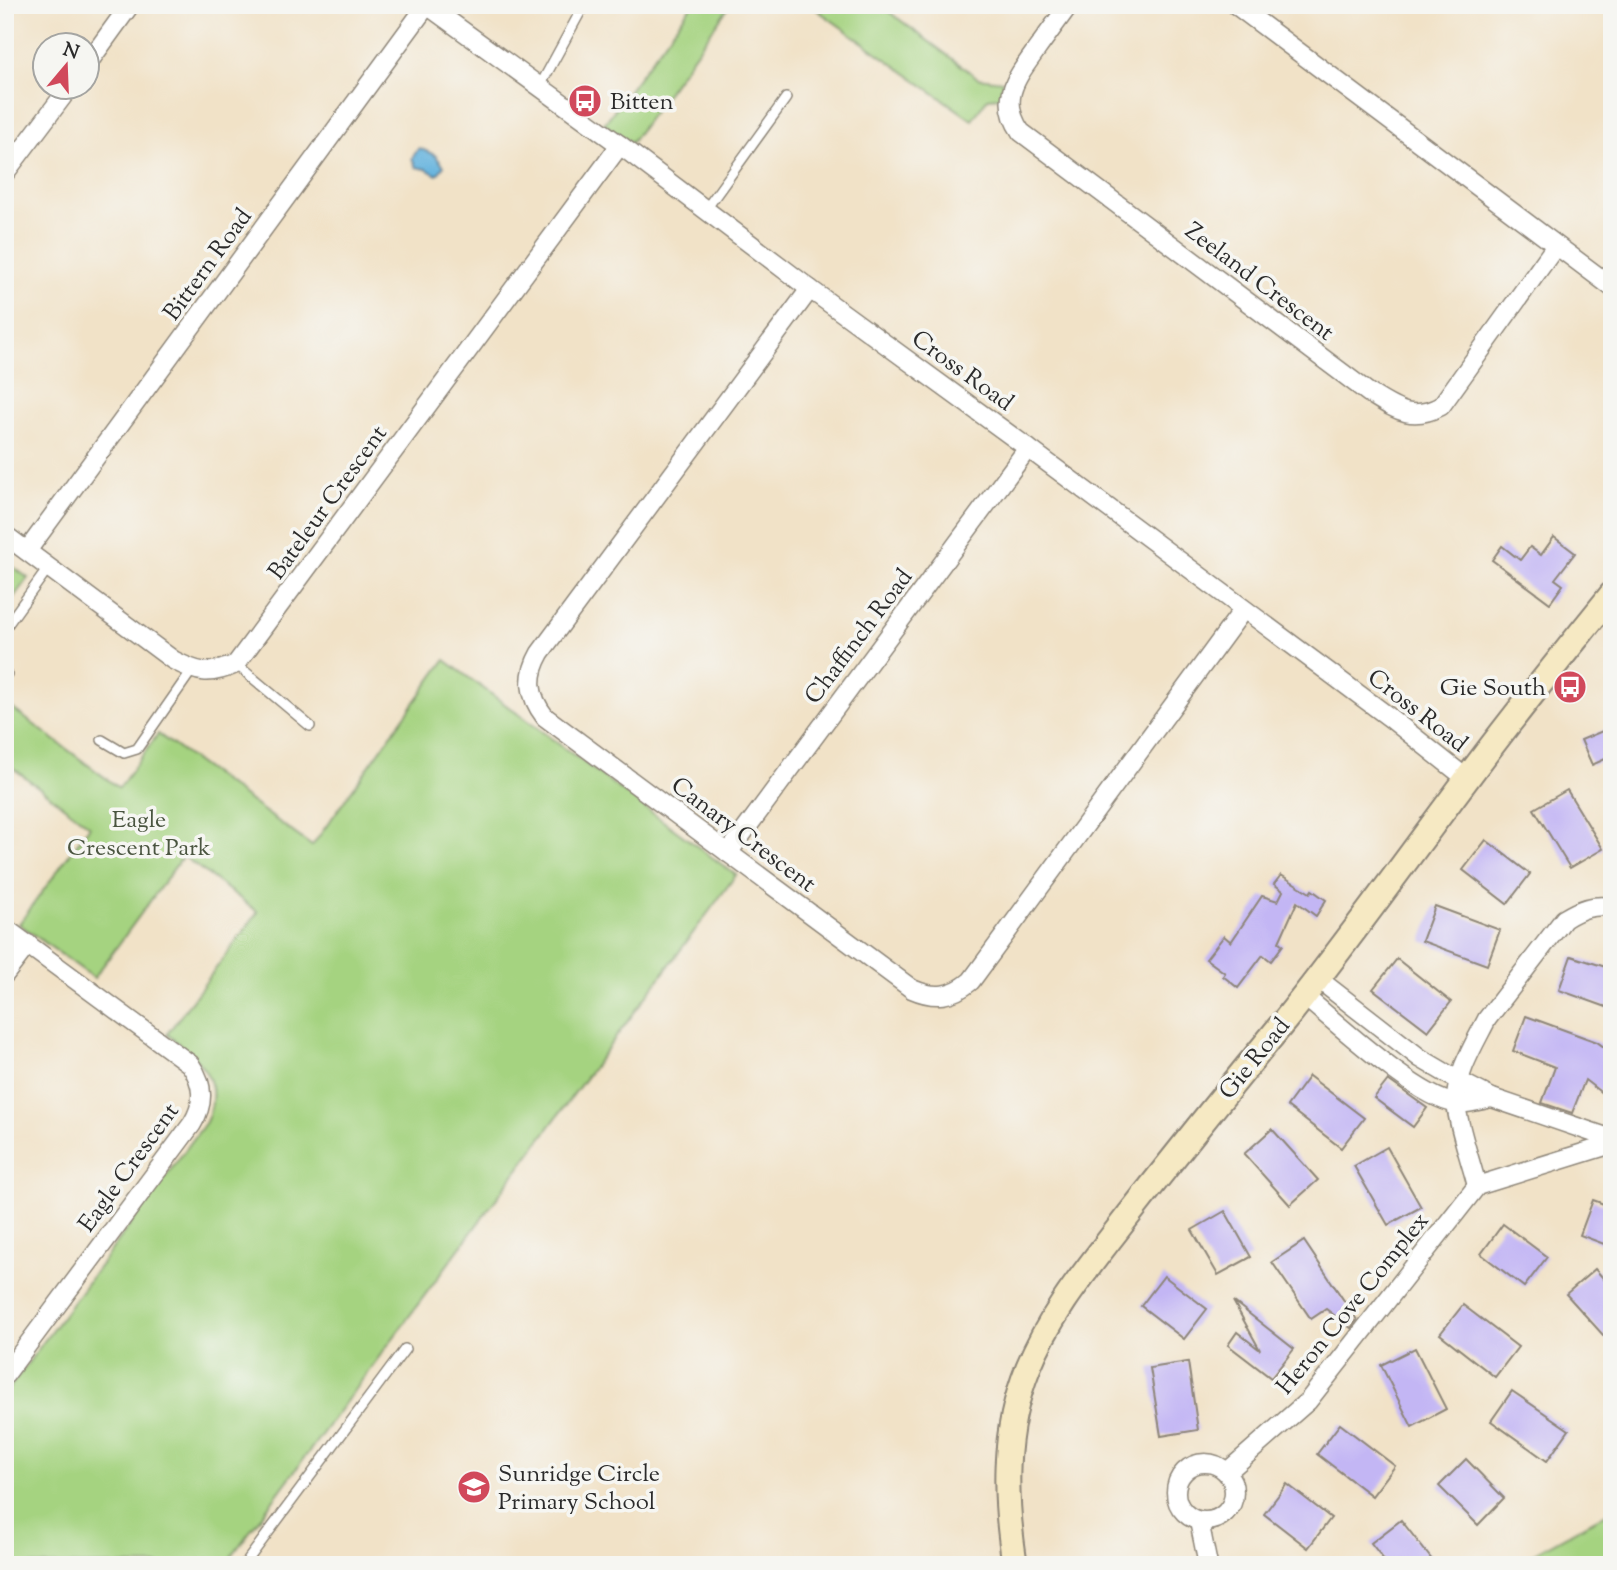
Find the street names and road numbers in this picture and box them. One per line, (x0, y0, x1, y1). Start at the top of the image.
street label: Bittern Road (156, 202, 261, 328)
street label: Zeeland Crescent (1177, 215, 1340, 350)
street label: Cross Road (904, 323, 1020, 421)
street label: Bateleur Crescent (261, 419, 396, 587)
street label: Chaffinch Road (797, 562, 922, 712)
street label: Cross Road (1359, 662, 1474, 762)
street label: Canary Crescent (663, 770, 822, 901)
street label: Gie Road (1212, 1011, 1299, 1107)
street label: Eagle Crescent (71, 1096, 188, 1240)
street label: Heron Cove Complex (1269, 1206, 1438, 1403)

